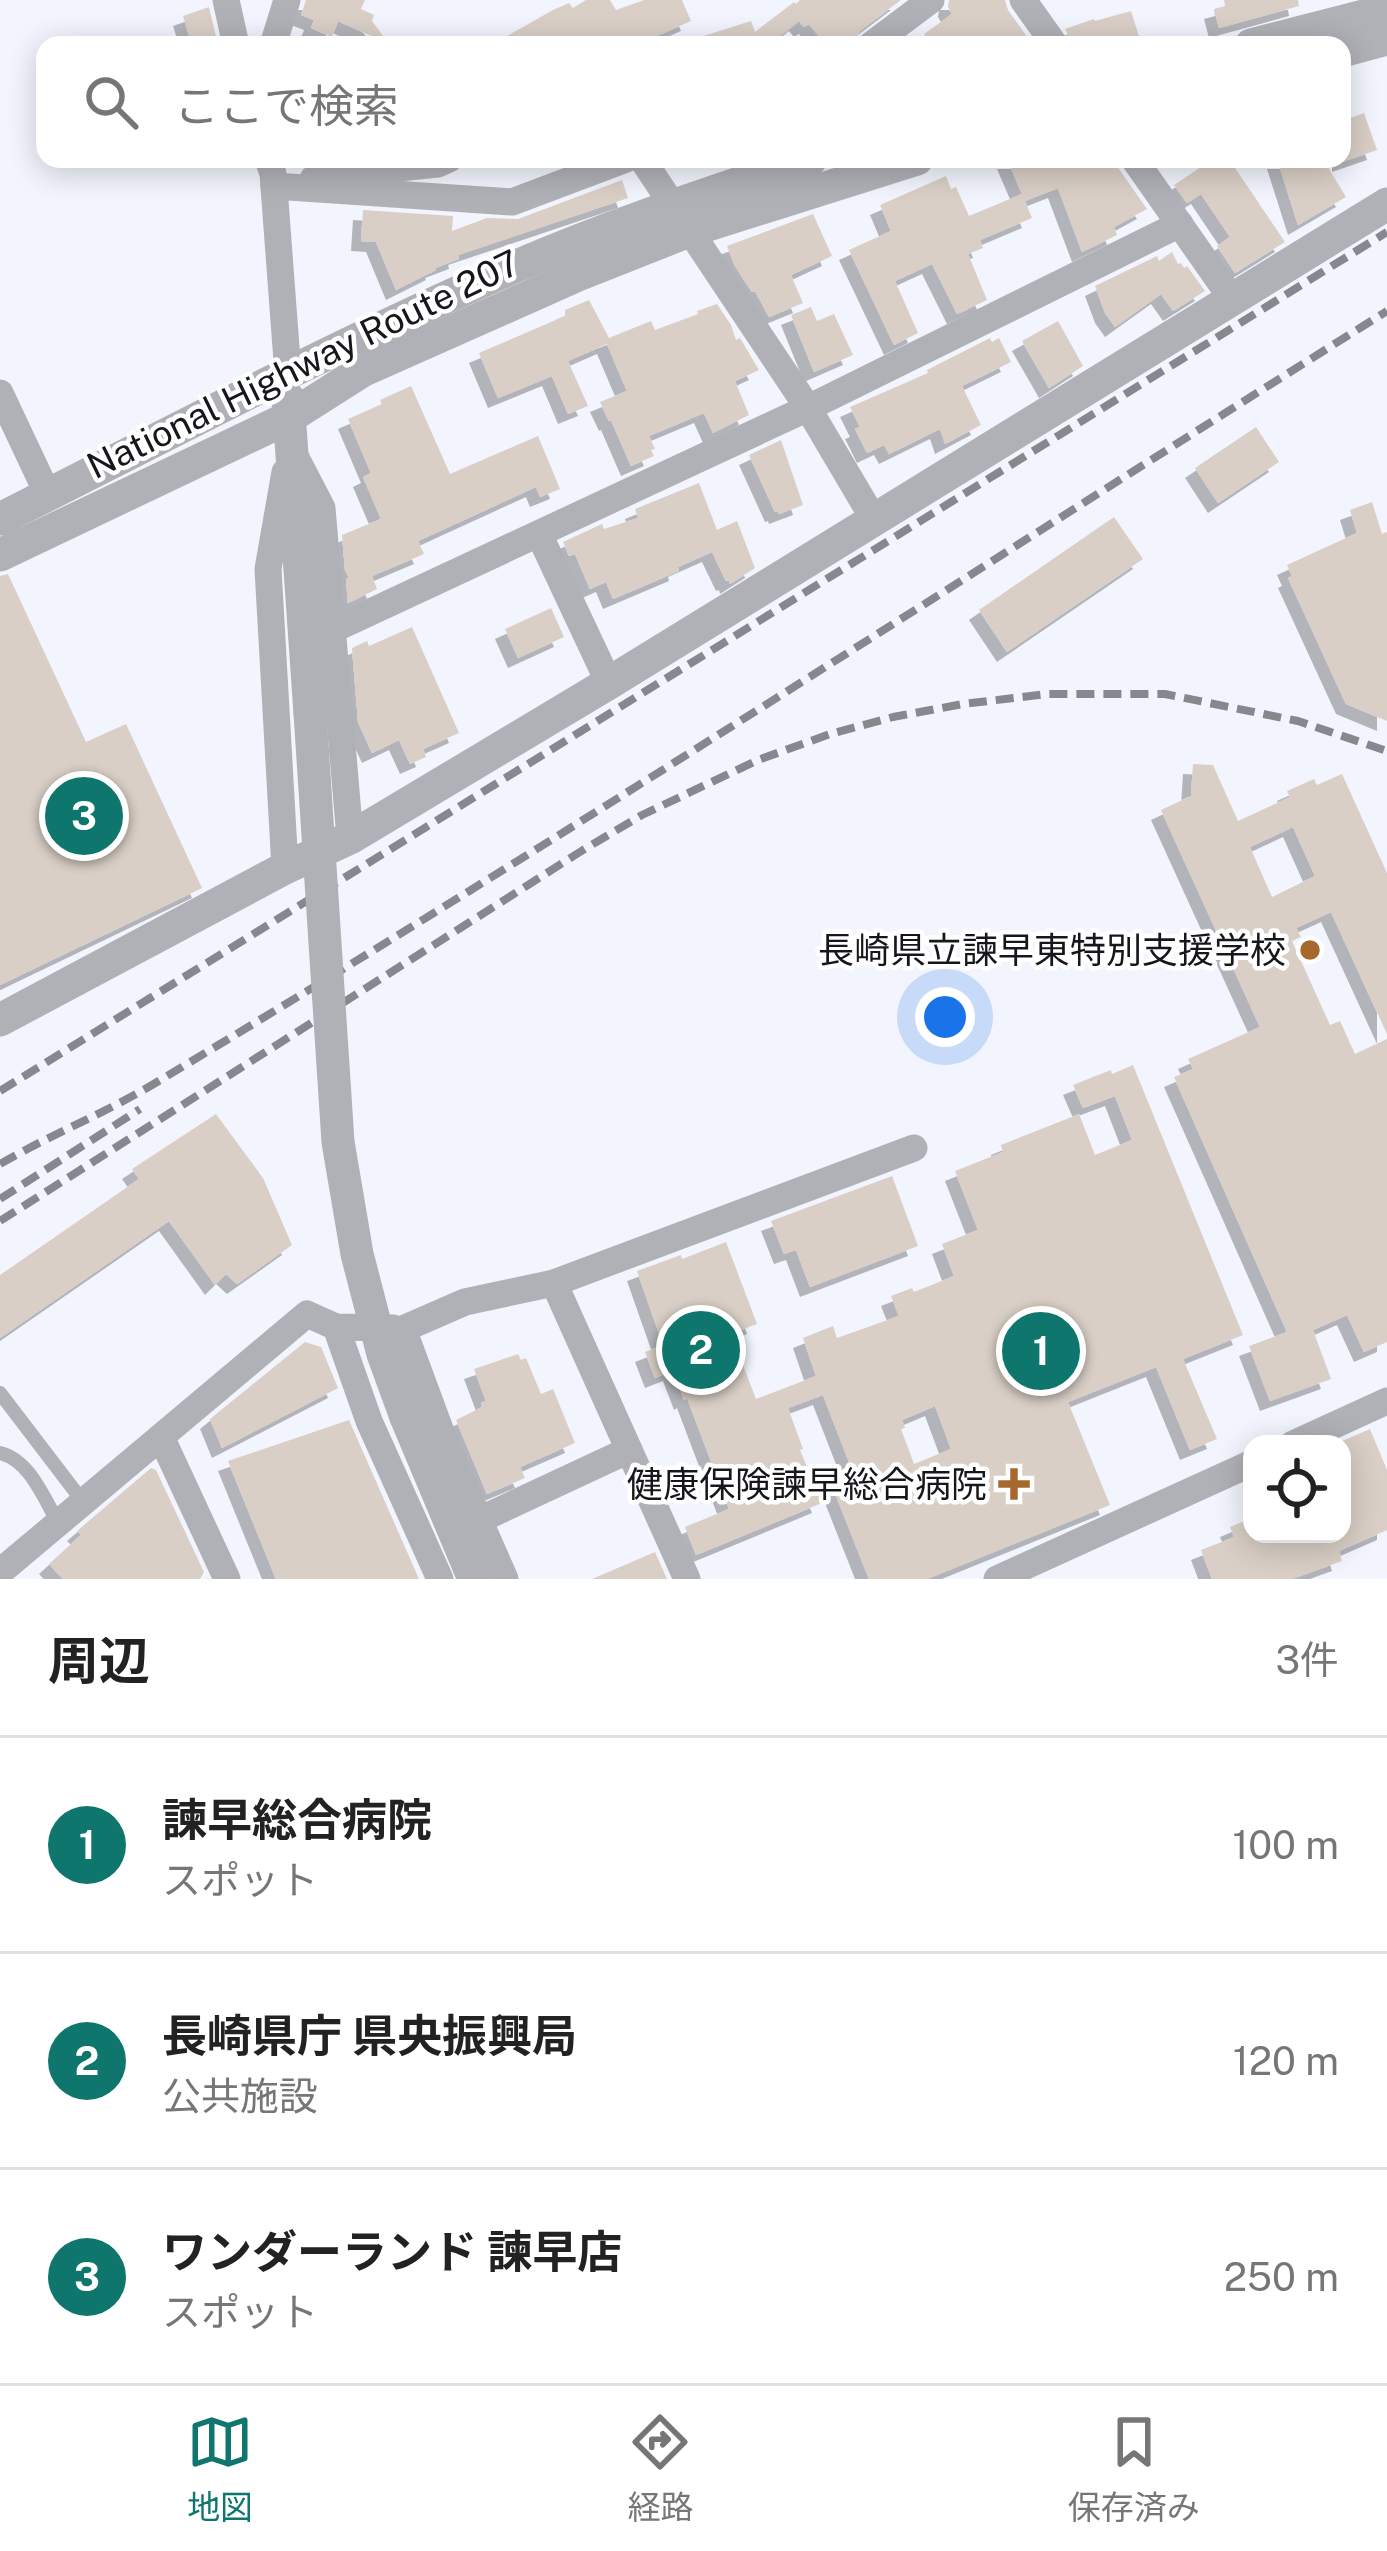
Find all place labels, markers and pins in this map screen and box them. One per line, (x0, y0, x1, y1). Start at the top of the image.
pin: 3 (45, 771, 123, 861)
place label: 長崎県立諫早東特別支援学校 (818, 929, 1286, 971)
marker: 長崎県立諫早東特別支援学校 (1297, 937, 1323, 963)
pin: 2 (662, 1305, 740, 1395)
pin: 1 (1002, 1306, 1080, 1396)
place label: 健康保険諫早総合病院 (627, 1463, 987, 1505)
marker: 健康保険諫早総合病院 (998, 1468, 1030, 1500)

